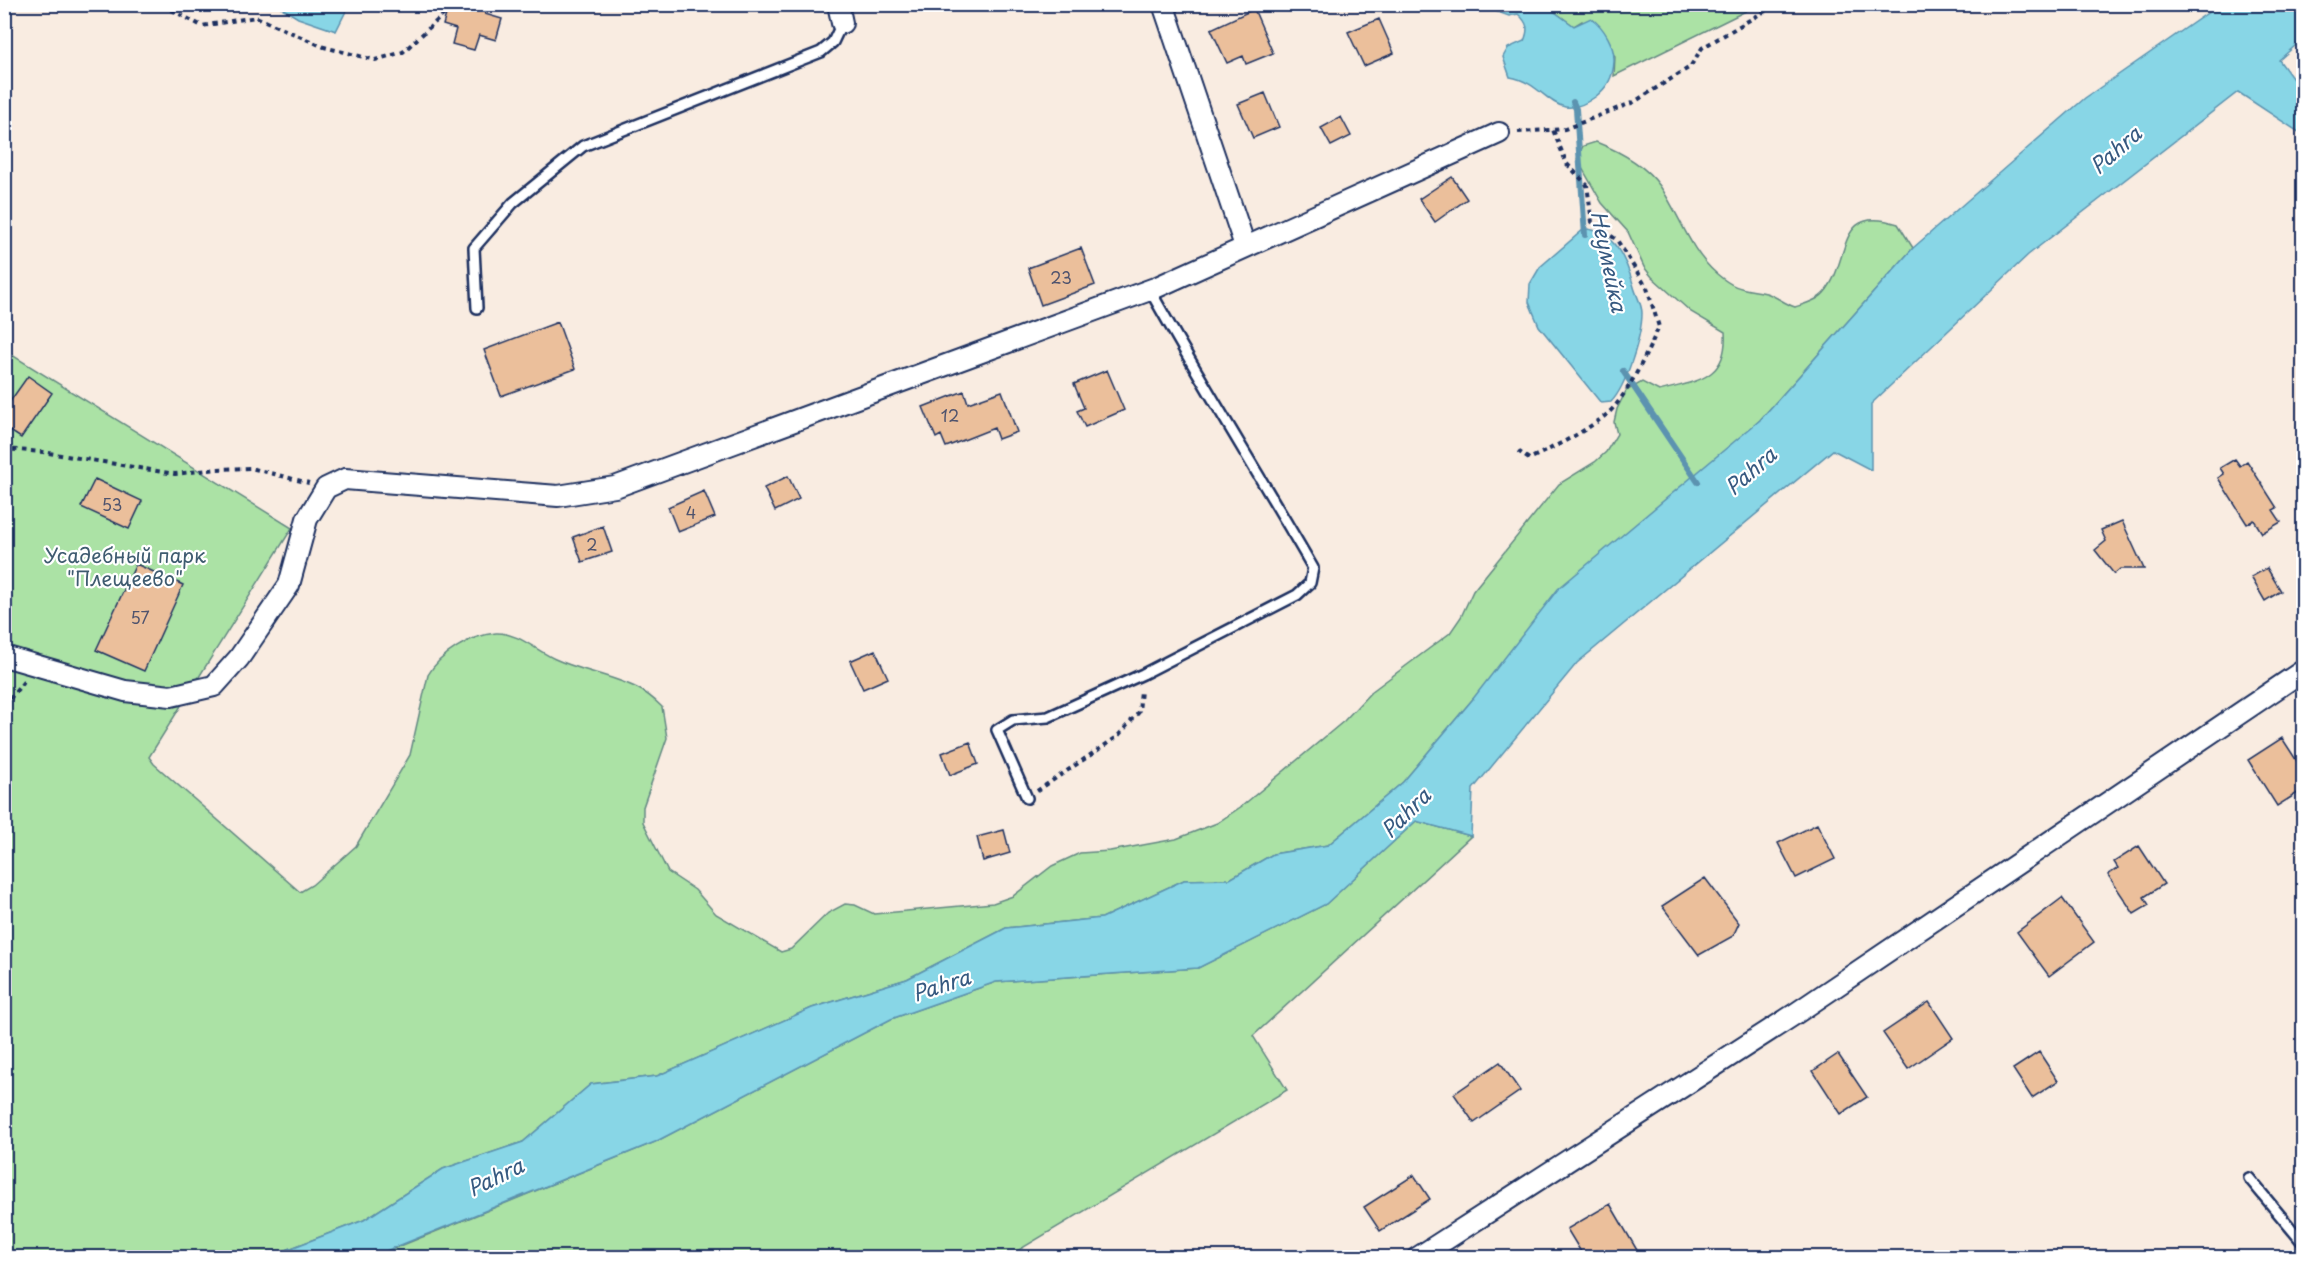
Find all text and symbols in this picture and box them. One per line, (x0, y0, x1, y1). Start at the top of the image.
water label: Pahra (2082, 117, 2149, 181)
water label: Неумейка (1584, 207, 1637, 316)
house number: 23 (1050, 265, 1072, 289)
house number: 12 (941, 403, 959, 427)
water label: Pahra (1717, 438, 1784, 502)
house number: 53 (102, 492, 122, 516)
house number: 4 (686, 500, 696, 524)
house number: 2 (586, 532, 598, 556)
park label: Усадебный парк "Плещеево" (44, 540, 206, 593)
house number: 57 (130, 605, 150, 629)
water label: Pahra (1373, 779, 1438, 844)
water label: Pahra (908, 959, 975, 1008)
water label: Pahra (461, 1148, 530, 1203)

